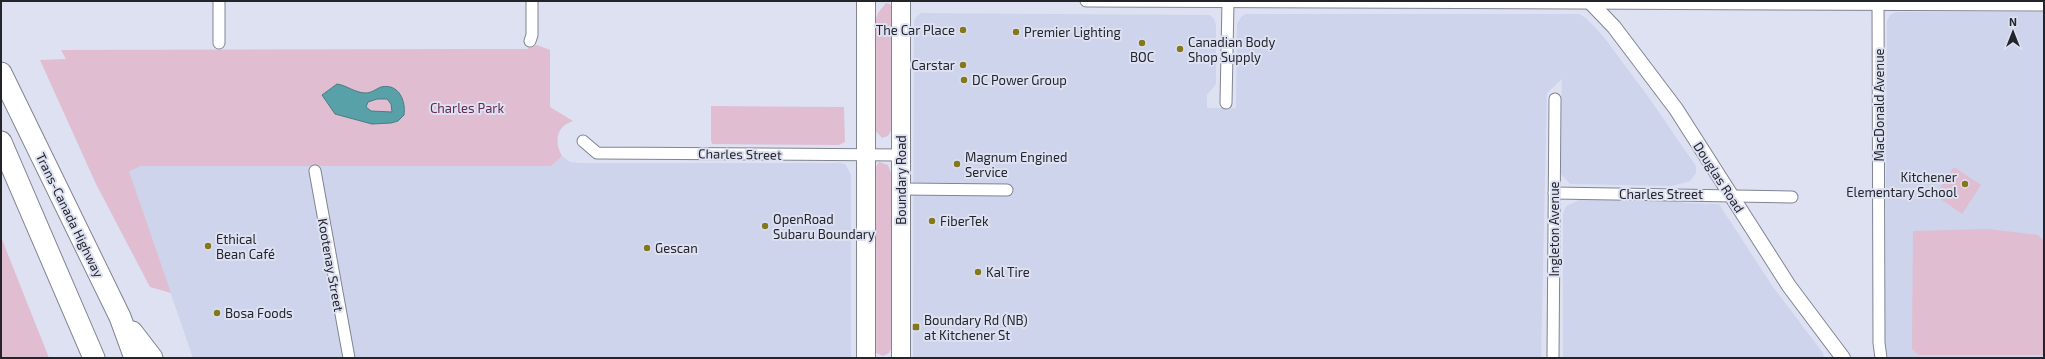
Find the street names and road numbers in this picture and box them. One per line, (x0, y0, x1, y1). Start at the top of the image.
street label: MacDonald Avenue (1871, 48, 1887, 162)
street label: Boundary Road (893, 135, 909, 225)
street label: Douglas Road (1690, 139, 1748, 215)
street label: Charles Street (698, 145, 782, 163)
street label: Trans-Canada Highway (33, 150, 107, 280)
street label: Ingleton Avenue (1546, 181, 1562, 277)
street label: Charles Street (1619, 186, 1703, 202)
street label: Kootenay Street (315, 217, 347, 313)

